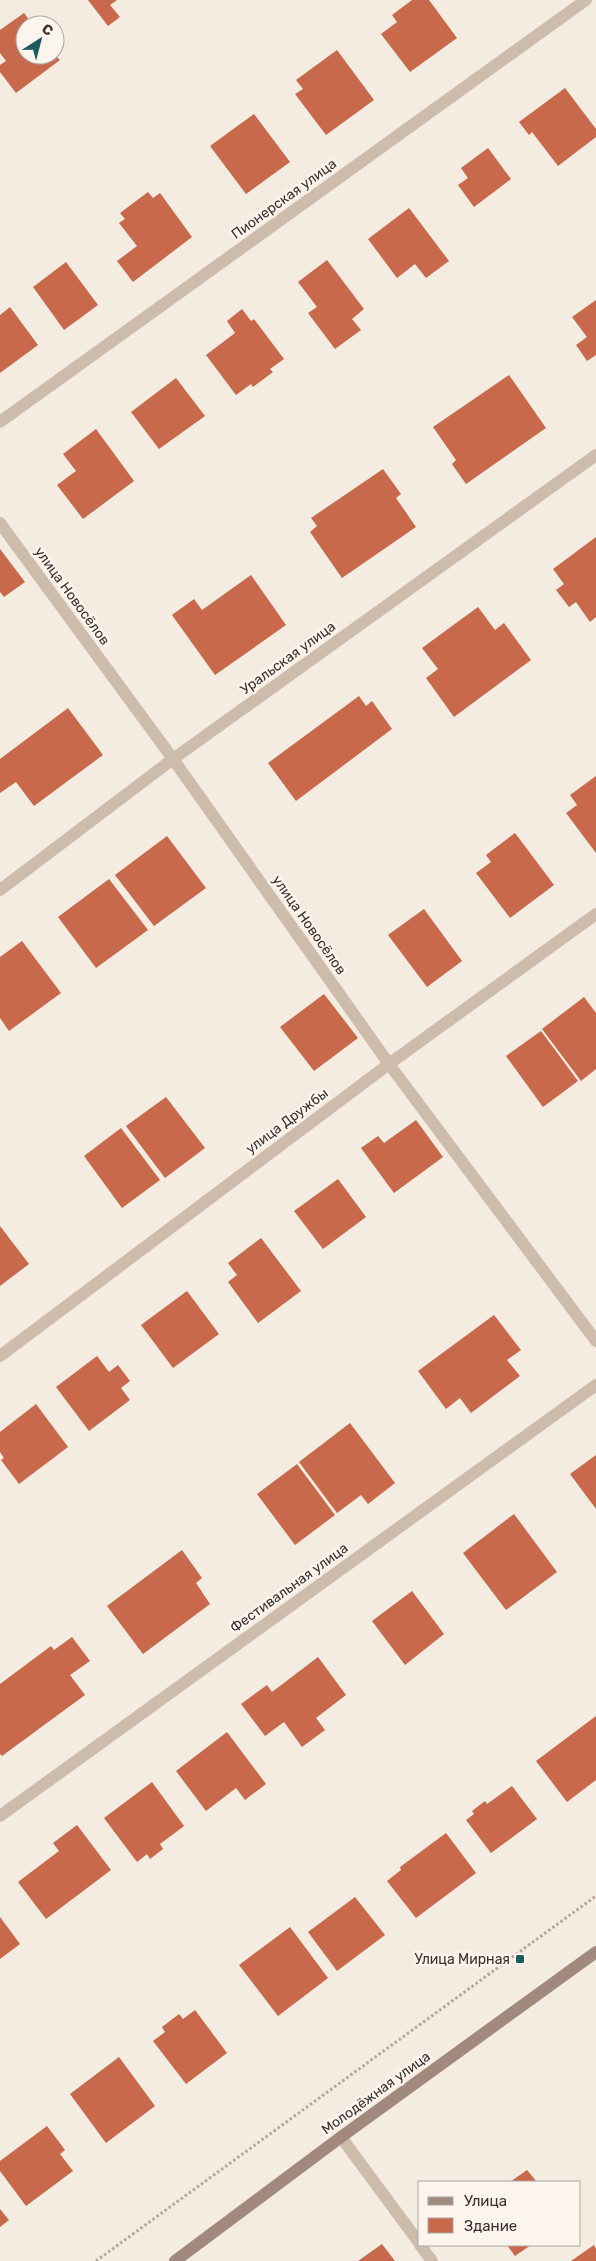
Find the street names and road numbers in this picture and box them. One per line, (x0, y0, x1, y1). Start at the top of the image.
street label: Пионерская улица (228, 155, 340, 243)
street label: улица Новосёлов (31, 544, 113, 648)
street label: Уральская улица (237, 618, 339, 698)
street label: улица Новосёлов (268, 872, 350, 978)
street label: улица Дружбы (243, 1085, 331, 1157)
street label: Фестивальная улица (227, 1540, 351, 1636)
street label: Молодёжная улица (318, 2048, 434, 2138)

